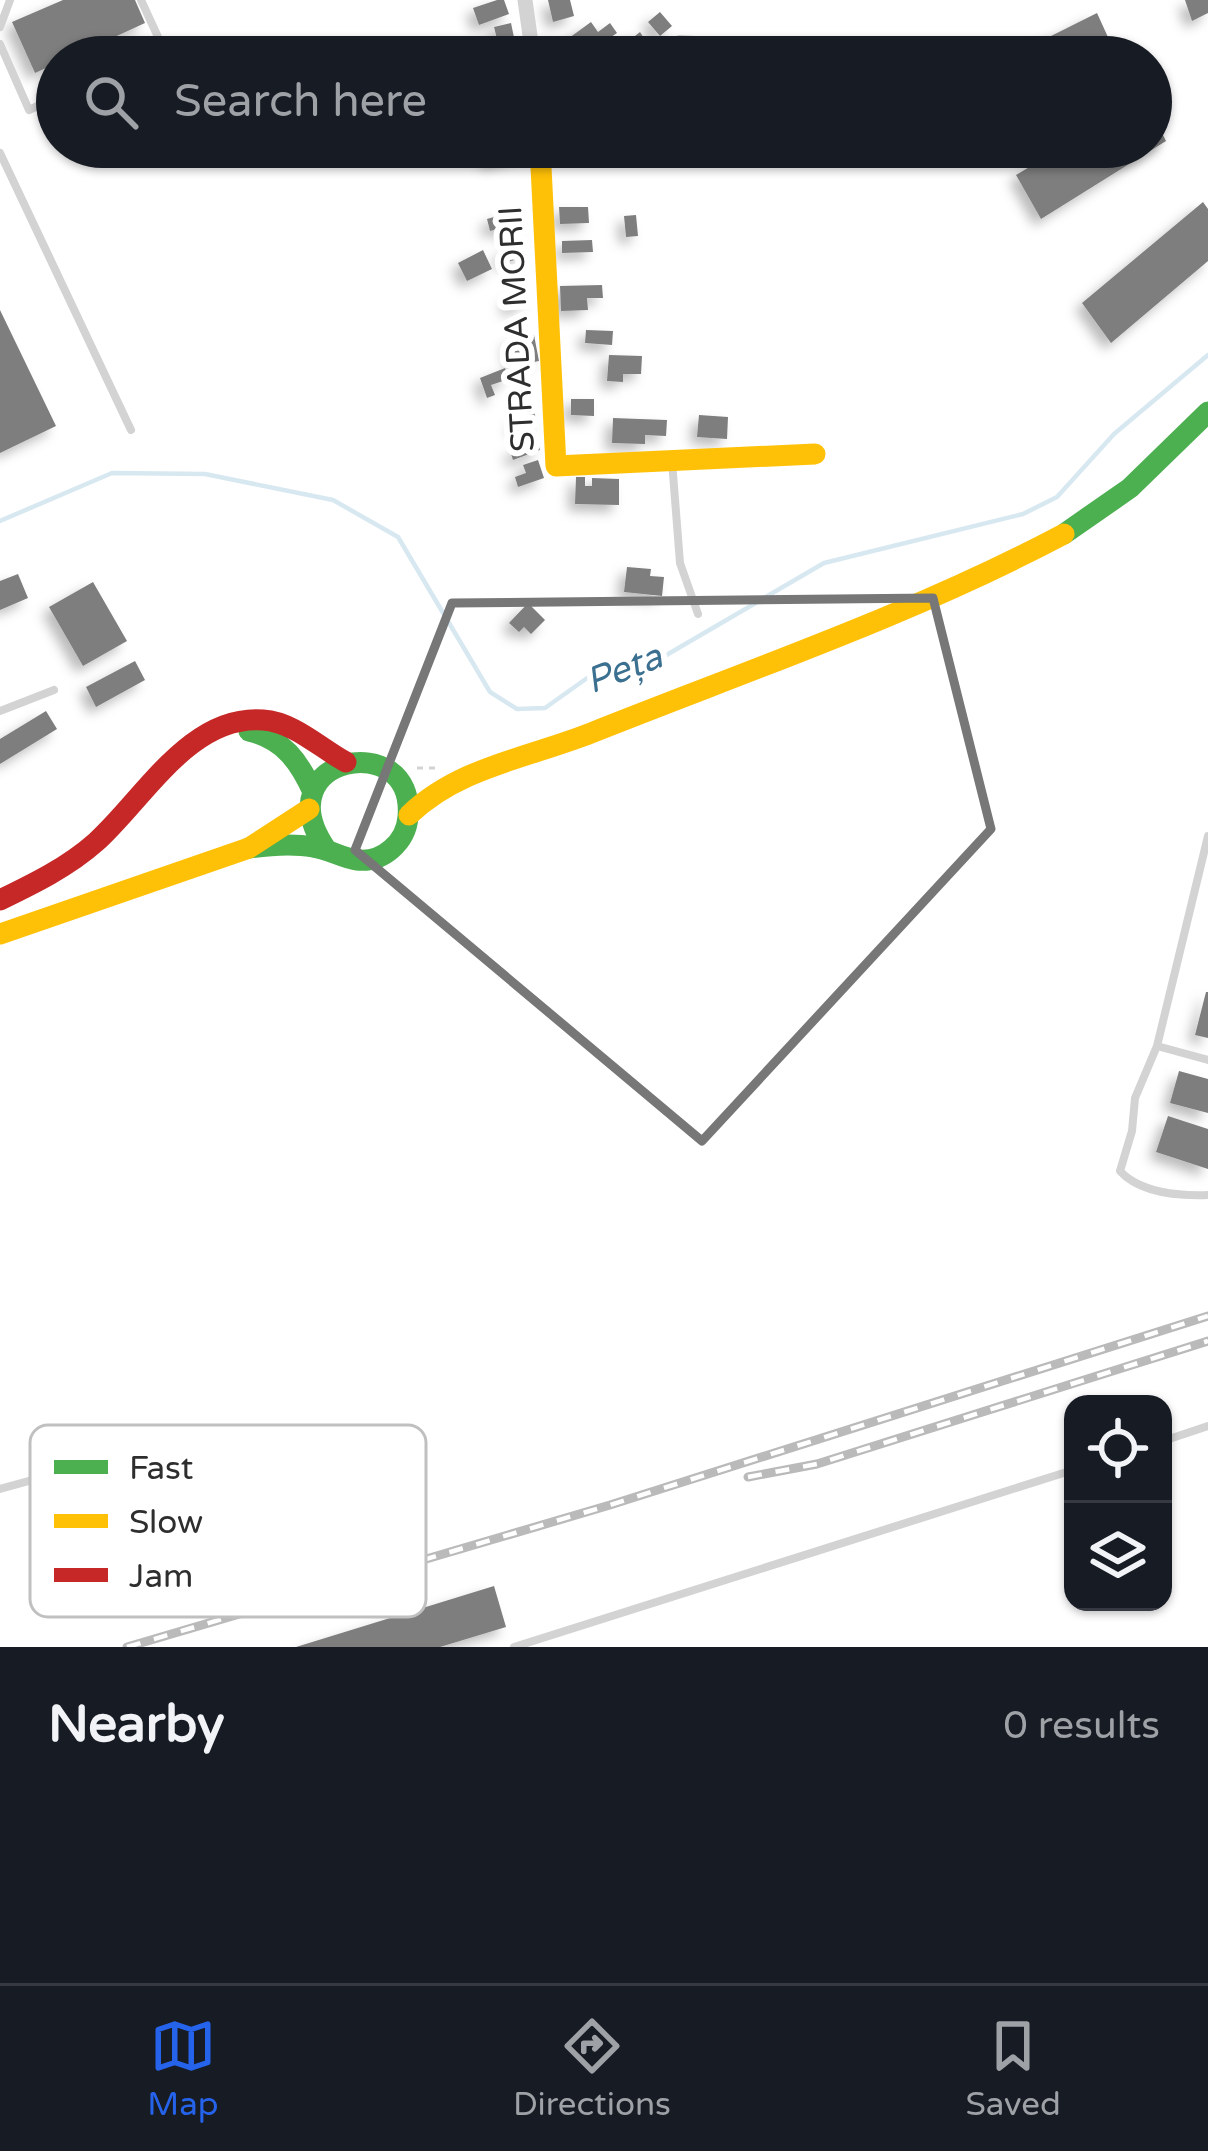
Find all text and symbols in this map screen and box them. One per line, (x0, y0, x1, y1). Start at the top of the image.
search box (36, 36, 1172, 168)
icon: search (78, 69, 144, 135)
text: Search here (174, 75, 427, 129)
street label: STRADA MORII (491, 205, 543, 453)
water label: Peța (580, 635, 669, 703)
map controls (1064, 1395, 1172, 1611)
button: locate (1064, 1395, 1172, 1503)
legend (30, 1425, 426, 1617)
text: Fast (129, 1449, 193, 1488)
text: Slow (129, 1503, 203, 1542)
button: layers (1064, 1503, 1172, 1611)
text: Jam (129, 1557, 193, 1596)
text: Nearby (48, 1694, 225, 1756)
text: 0 results (1003, 1702, 1160, 1749)
tab: Map (147, 2013, 219, 2124)
tab: Directions (513, 2013, 671, 2124)
tab: Saved (965, 2013, 1061, 2124)

